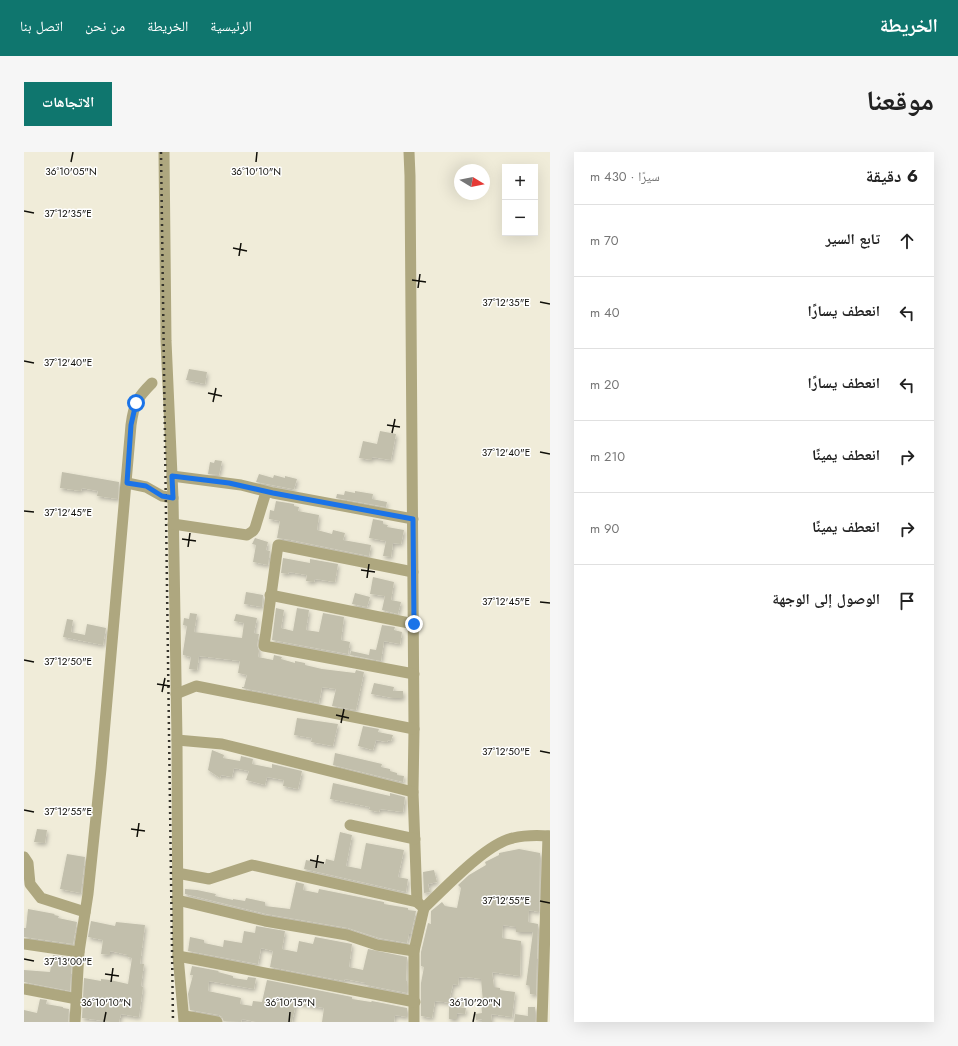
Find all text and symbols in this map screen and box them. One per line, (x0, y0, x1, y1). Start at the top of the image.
text: الخريطة (880, 12, 938, 39)
text: اتصل بنا (20, 16, 63, 36)
text: من نحن (85, 16, 125, 36)
text: الخريطة (147, 16, 188, 36)
text: الرئيسية (210, 16, 252, 36)
text: موقعنا (866, 80, 934, 121)
button: الاتجاهات (24, 82, 112, 126)
text: 36°10'05"N (45, 164, 97, 179)
text: 36°10'10"N (231, 164, 281, 179)
north arrow (454, 164, 490, 200)
map controls (502, 164, 538, 236)
button: + (502, 164, 538, 200)
text: 6 دقيقة (866, 164, 918, 188)
text: سيرًا · 430 m (590, 167, 660, 186)
button: − (502, 200, 538, 236)
text: 37°12'35"E (44, 206, 92, 221)
text: تابع السير (825, 228, 880, 250)
icon: ahead (896, 230, 918, 252)
text: 70 m (590, 231, 619, 250)
text: 37°12'35"E (482, 295, 530, 310)
text: انعطف يسارًا (807, 300, 880, 322)
icon: left (896, 302, 918, 324)
text: 40 m (590, 303, 619, 322)
text: 37°12'40"E (44, 355, 92, 370)
text: انعطف يسارًا (807, 372, 880, 394)
icon: left (896, 374, 918, 396)
text: 20 m (590, 375, 619, 394)
route start (127, 394, 145, 412)
text: انعطف يمينًا (812, 444, 880, 466)
text: 37°12'40"E (482, 445, 530, 460)
icon: right (896, 446, 918, 468)
text: 210 m (590, 447, 625, 466)
text: 37°12'45"E (44, 505, 92, 520)
text: انعطف يمينًا (812, 516, 880, 538)
icon: right (896, 518, 918, 540)
text: 90 m (590, 519, 619, 538)
text: الوصول إلى الوجهة (772, 588, 880, 610)
icon: arrive (896, 590, 918, 612)
text: 37°12'45"E (482, 594, 530, 609)
route end (405, 615, 423, 633)
text: 37°12'50"E (44, 654, 92, 669)
text: 37°12'50"E (482, 744, 530, 759)
text: 37°12'55"E (44, 804, 92, 819)
text: 37°12'55"E (482, 893, 530, 908)
text: 37°13'00"E (44, 954, 92, 969)
text: 36°10'10"N (81, 995, 131, 1010)
text: 36°10'15"N (265, 995, 315, 1010)
text: 36°10'20"N (449, 995, 501, 1010)

